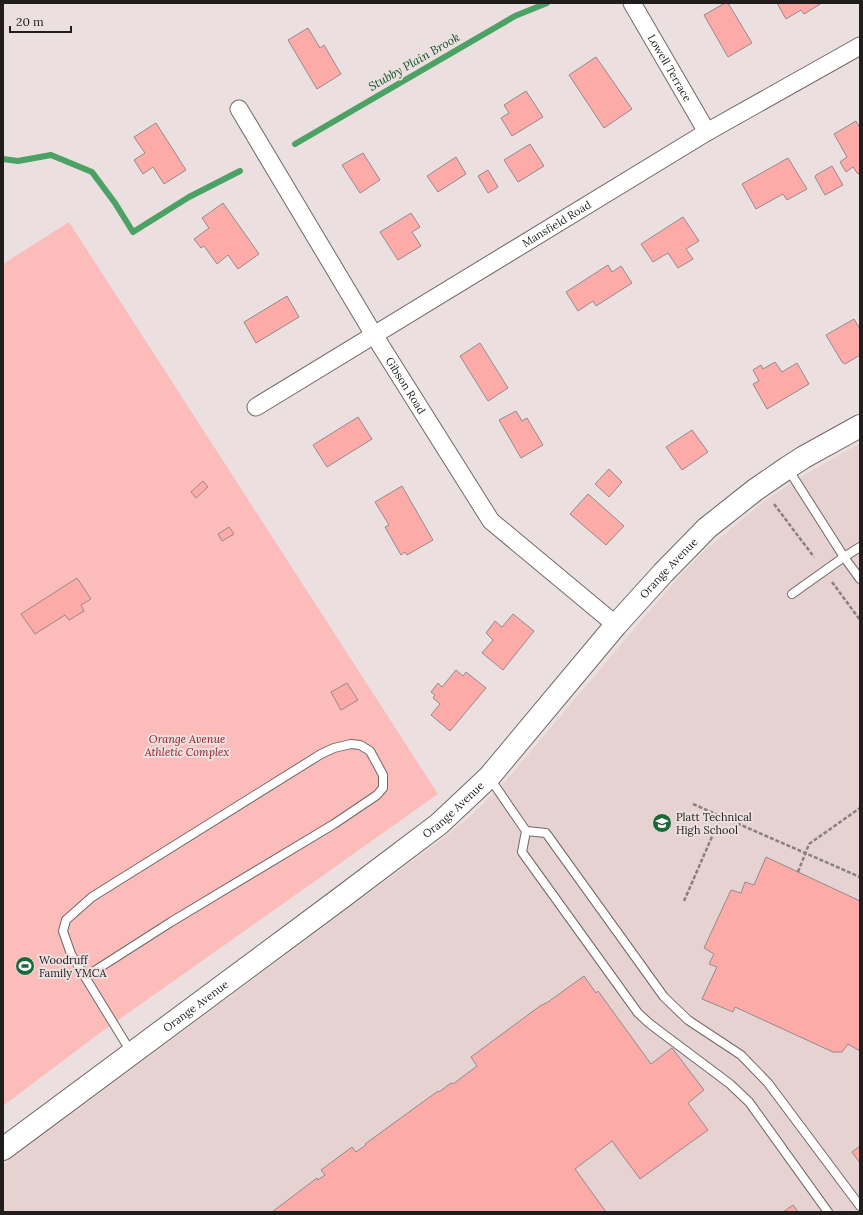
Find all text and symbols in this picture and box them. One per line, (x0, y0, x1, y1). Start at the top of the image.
scale bar (10, 8, 71, 34)
text: 20 m (16, 14, 44, 29)
water label: Stubby Plain Brook (365, 29, 462, 94)
street label: Lowell Terrace (645, 32, 695, 104)
street label: Mansfield Road (519, 197, 594, 250)
street label: Gibson Road (383, 355, 429, 417)
street label: Orange Avenue (637, 535, 700, 601)
park label: Orange Avenue Athletic Complex (144, 732, 229, 759)
street label: Orange Avenue (420, 778, 487, 841)
place label: Platt Technical High School (676, 810, 752, 837)
school or university icon: Platt Technical High School (651, 812, 673, 834)
place label: Woodruff Family YMCA (39, 953, 107, 980)
sports icon: Woodruff Family YMCA (14, 955, 36, 977)
street label: Orange Avenue (160, 977, 231, 1035)

